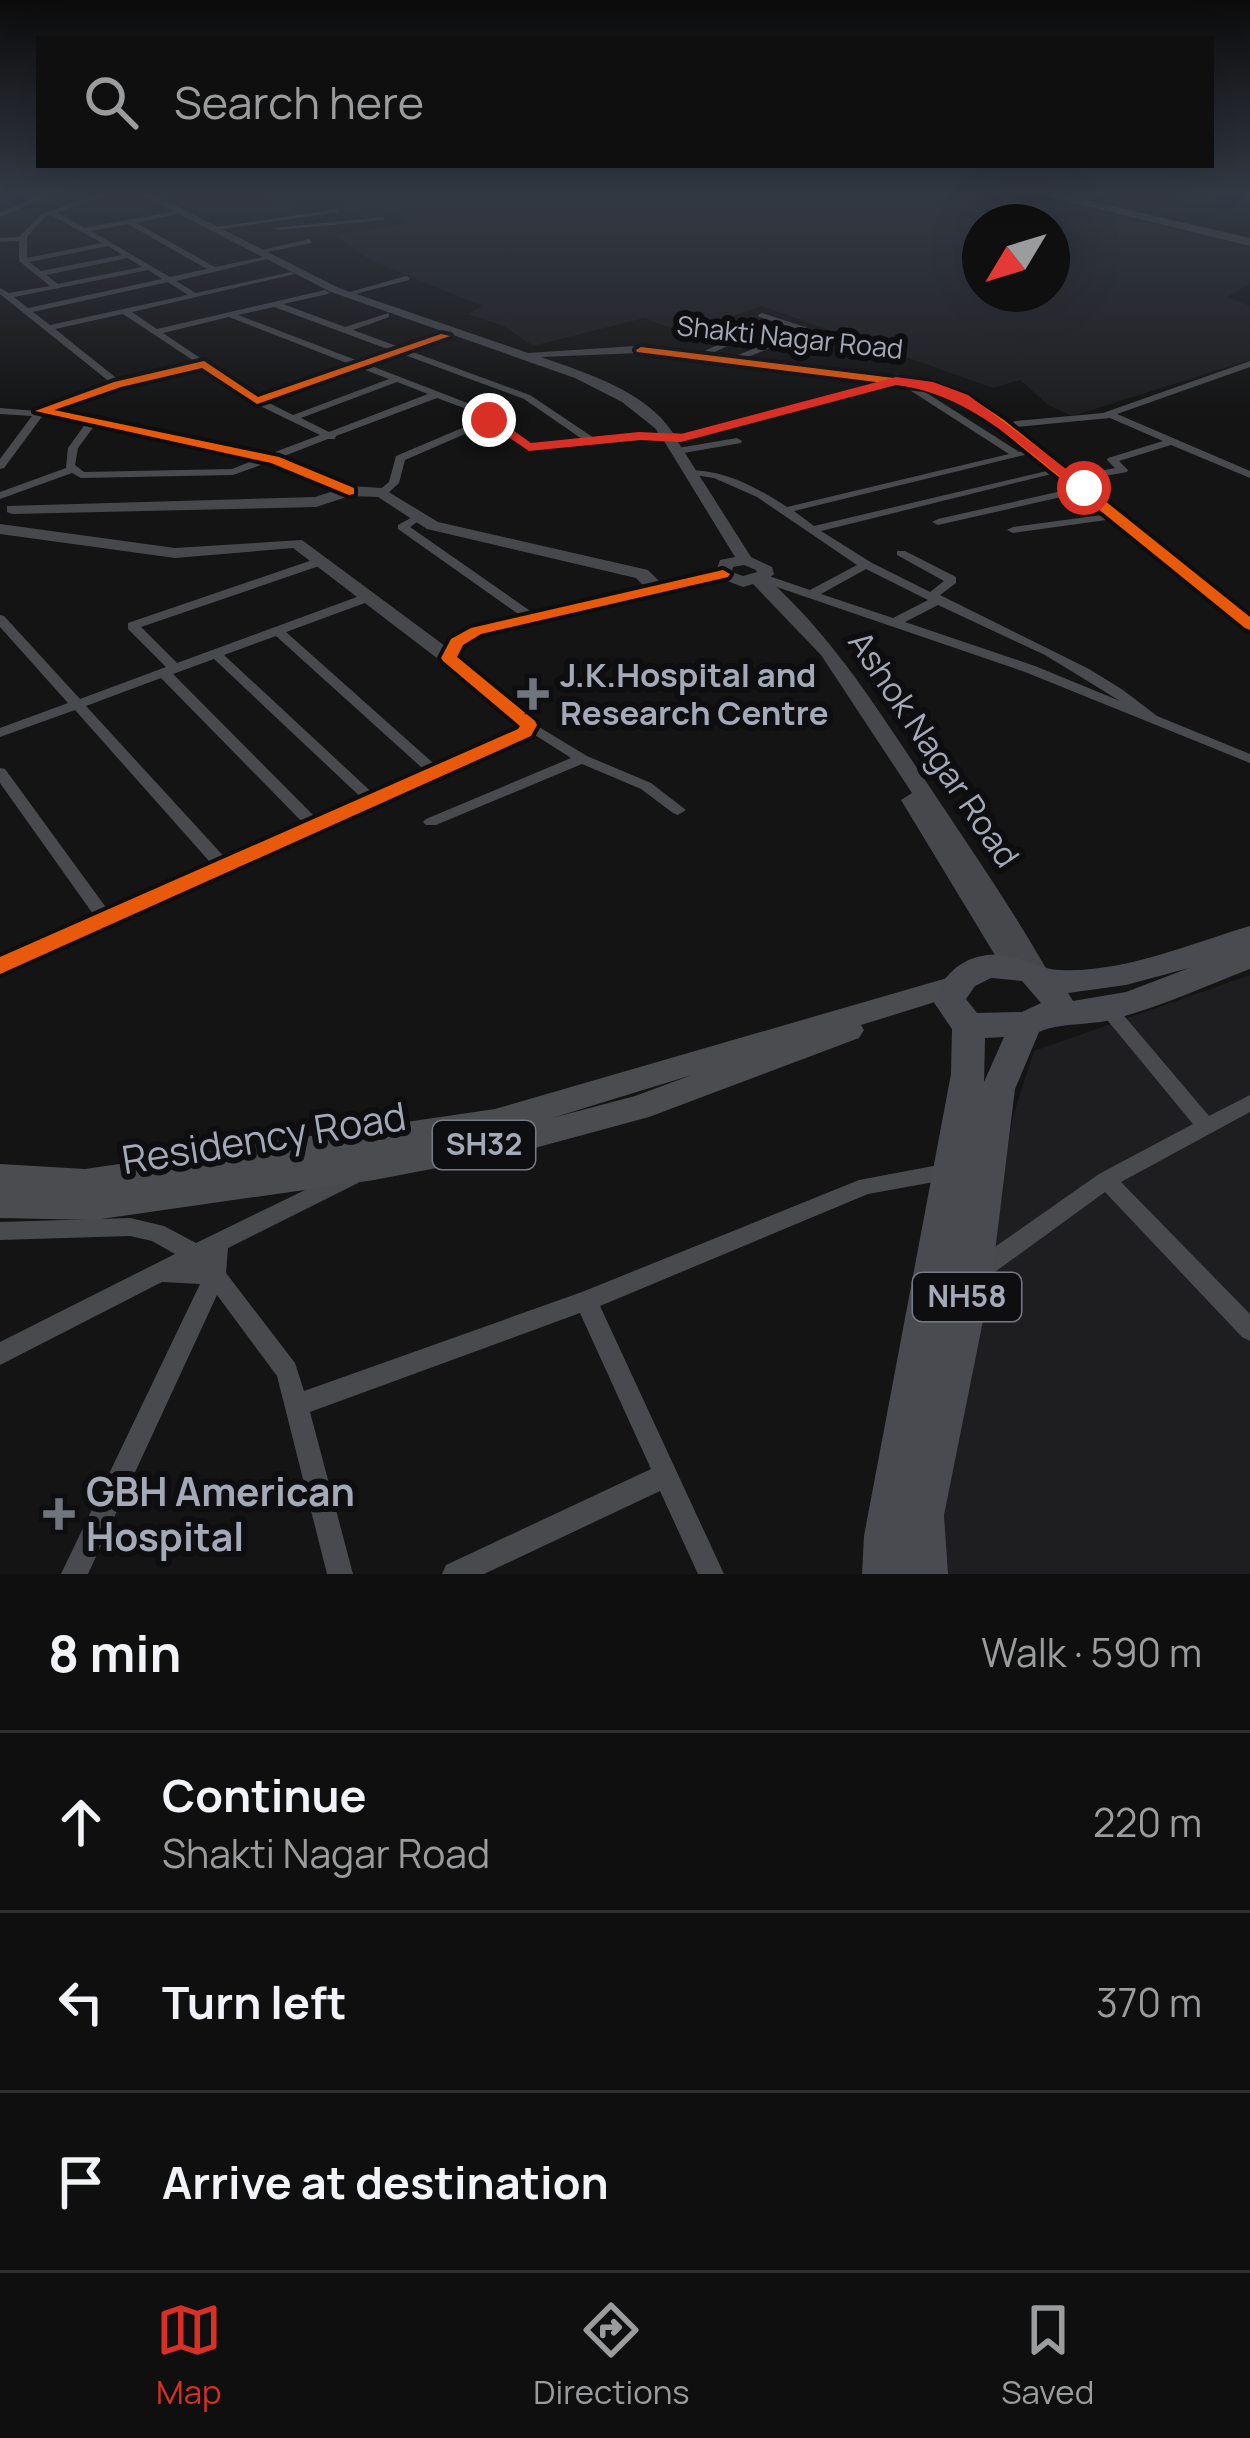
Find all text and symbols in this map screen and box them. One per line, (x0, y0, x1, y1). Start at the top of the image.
search box (36, 36, 1214, 168)
icon: search (78, 69, 144, 135)
text: Search here (174, 71, 424, 133)
north arrow (962, 204, 1070, 312)
street label: Shakti Nagar Road (675, 306, 905, 367)
route end (462, 393, 516, 447)
route start (1057, 461, 1111, 515)
street label: Ashok Nagar Road (839, 622, 1030, 876)
place label: J.K.Hospital and Research Centre (560, 652, 829, 735)
marker: J.K.Hospital and Research Centre (517, 678, 549, 710)
street label: Residency Road (118, 1088, 410, 1186)
road number: SH32 (433, 1121, 535, 1169)
road number: NH58 (913, 1273, 1021, 1321)
place label: GBH American Hospital (86, 1464, 355, 1563)
marker: GBH American Hospital (43, 1498, 75, 1530)
text: 8 min (48, 1618, 182, 1687)
text: Walk · 590 m (981, 1625, 1202, 1679)
text: Continue (162, 1764, 367, 1826)
icon: ahead (48, 1789, 114, 1855)
text: 220 m (1093, 1795, 1202, 1849)
text: Shakti Nagar Road (162, 1826, 490, 1880)
icon: left (48, 1969, 114, 2035)
text: Turn left (162, 1971, 347, 2033)
text: 370 m (1096, 1975, 1202, 2029)
icon: arrive (48, 2149, 114, 2215)
text: Arrive at destination (162, 2151, 609, 2213)
tab: Map (156, 2297, 222, 2414)
tab: Directions (533, 2297, 690, 2414)
tab: Saved (1001, 2297, 1094, 2414)

